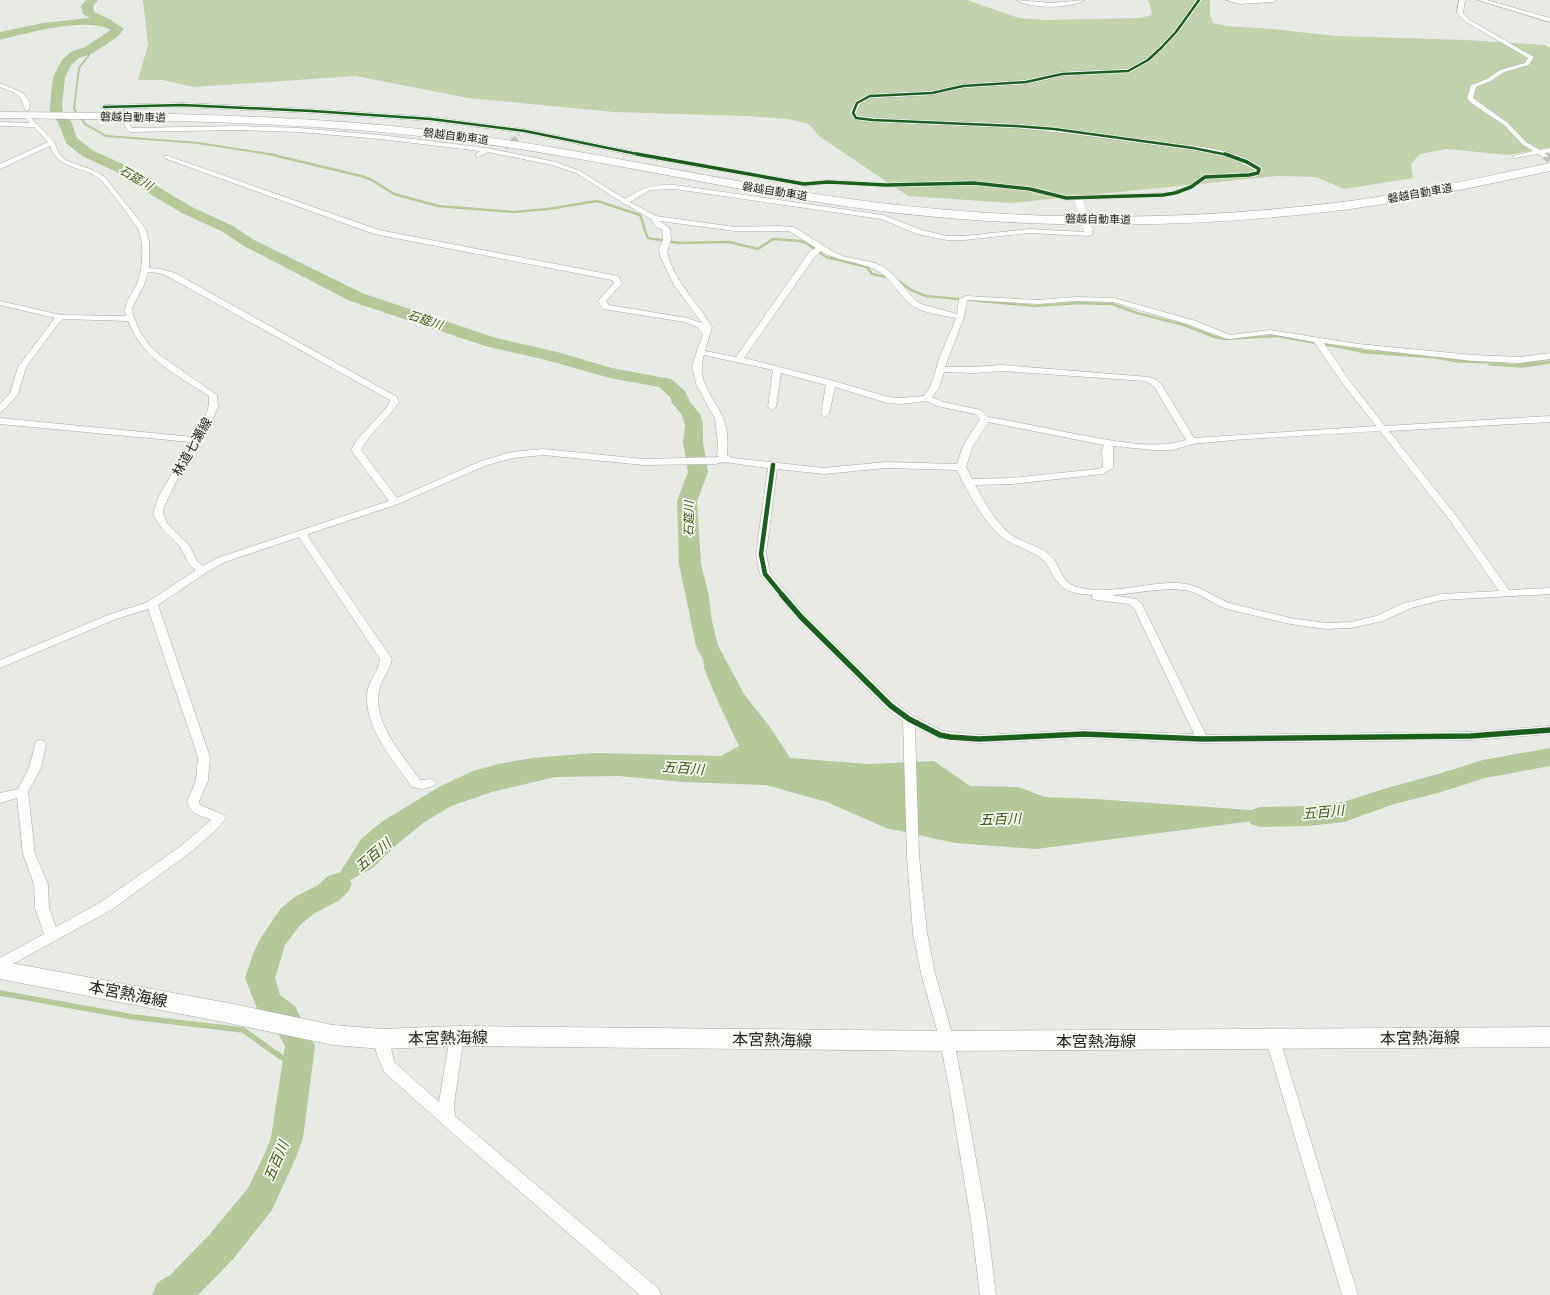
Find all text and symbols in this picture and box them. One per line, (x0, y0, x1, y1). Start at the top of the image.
street label: 磐越自動車道 (100, 109, 166, 125)
street label: 磐越自動車道 (422, 125, 490, 147)
water label: 石筵川 (116, 162, 157, 195)
street label: 磐越自動車道 (741, 179, 809, 203)
street label: 磐越自動車道 (1386, 180, 1454, 206)
street label: 磐越自動車道 (1065, 211, 1131, 227)
water label: 石筵川 (405, 307, 446, 334)
street label: 林道七瀬線 (168, 415, 216, 479)
water label: 石筵川 (681, 499, 697, 537)
water label: 五百川 (661, 758, 707, 779)
water label: 五百川 (1301, 801, 1347, 823)
water label: 五百川 (979, 809, 1023, 829)
water label: 五百川 (351, 833, 396, 875)
street label: 本宮熱海線 (87, 976, 169, 1012)
street label: 本宮熱海線 (408, 1027, 488, 1049)
street label: 本宮熱海線 (1380, 1027, 1460, 1049)
street label: 本宮熱海線 (732, 1029, 812, 1051)
street label: 本宮熱海線 (1056, 1031, 1136, 1052)
water label: 五百川 (260, 1136, 293, 1184)

